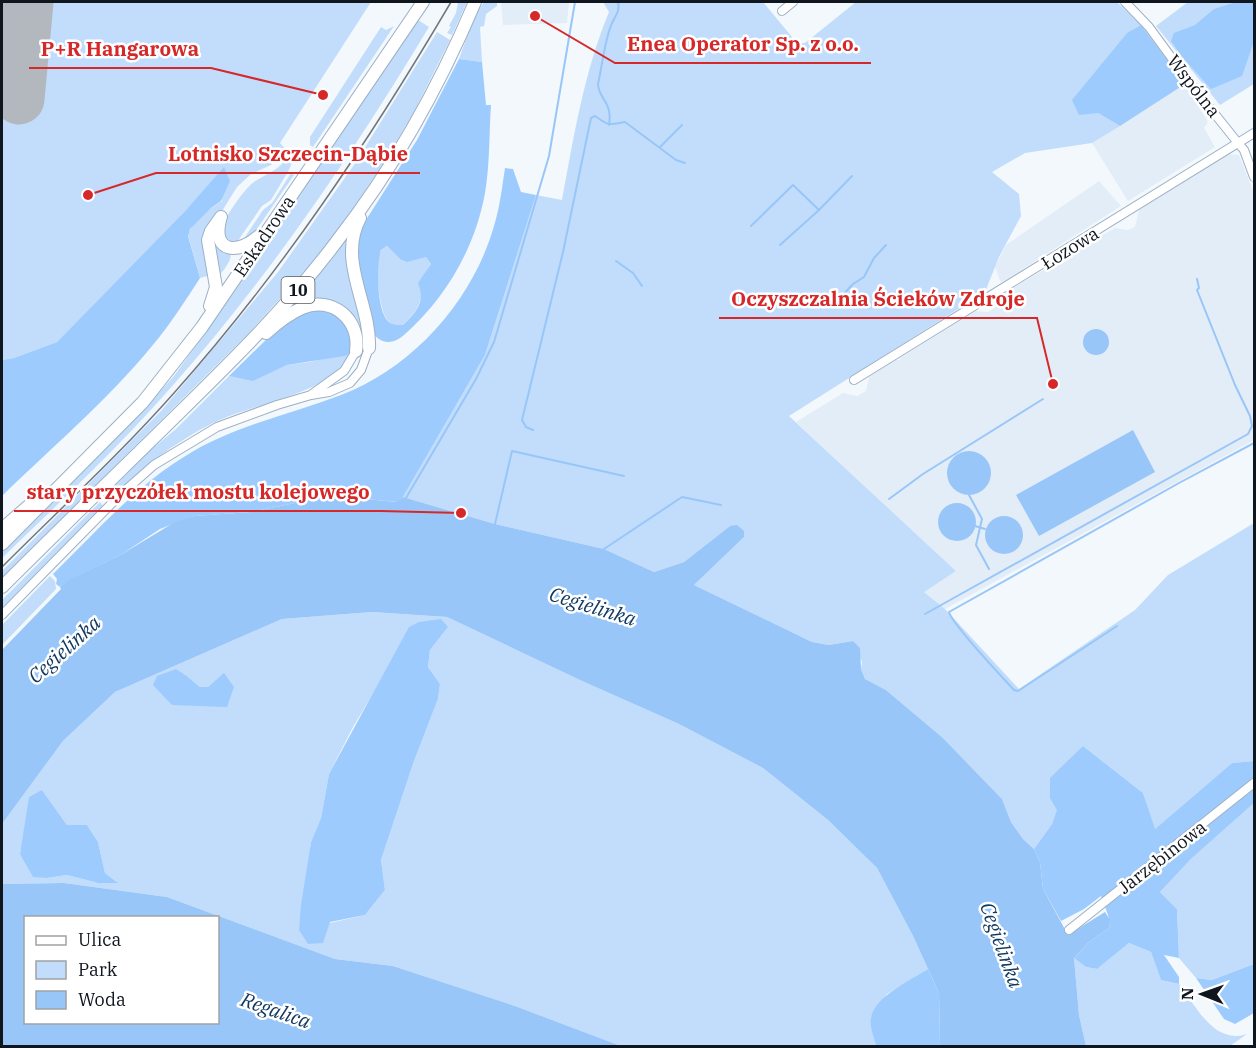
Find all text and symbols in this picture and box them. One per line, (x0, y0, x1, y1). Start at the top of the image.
callout: Enea Operator Sp. z o.o. (615, 25, 871, 63)
callout: P+R Hangarowa (29, 30, 211, 68)
text: Enea Operator Sp. z o.o. (627, 30, 859, 57)
text: P+R Hangarowa (41, 35, 199, 62)
street label: Wspólna (1162, 50, 1226, 122)
callout: Lotnisko Szczecin-Dąbie (156, 135, 420, 173)
text: Lotnisko Szczecin-Dąbie (168, 140, 408, 167)
street label: Eskadrowa (228, 191, 300, 281)
street label: Łozowa (1037, 221, 1103, 275)
road number: 10 (282, 277, 314, 303)
callout: Oczyszczalnia Ścieków Zdroje (719, 280, 1037, 318)
text: Oczyszczalnia Ścieków Zdroje (731, 285, 1025, 312)
callout: stary przyczółek mostu kolejowego (14, 473, 381, 511)
text: stary przyczółek mostu kolejowego (26, 478, 370, 505)
water label: Cegielinka (546, 580, 640, 632)
water label: Cegielinka (22, 609, 106, 689)
street label: Jarzębinowa (1113, 815, 1211, 899)
water label: Cegielinka (974, 898, 1030, 992)
legend (24, 916, 219, 1024)
text: Ulica (78, 928, 122, 951)
text: Park (78, 958, 118, 981)
north arrow (1172, 964, 1232, 1024)
water label: Regalica (237, 985, 315, 1035)
text: N (1177, 987, 1197, 1000)
text: Woda (78, 988, 126, 1011)

